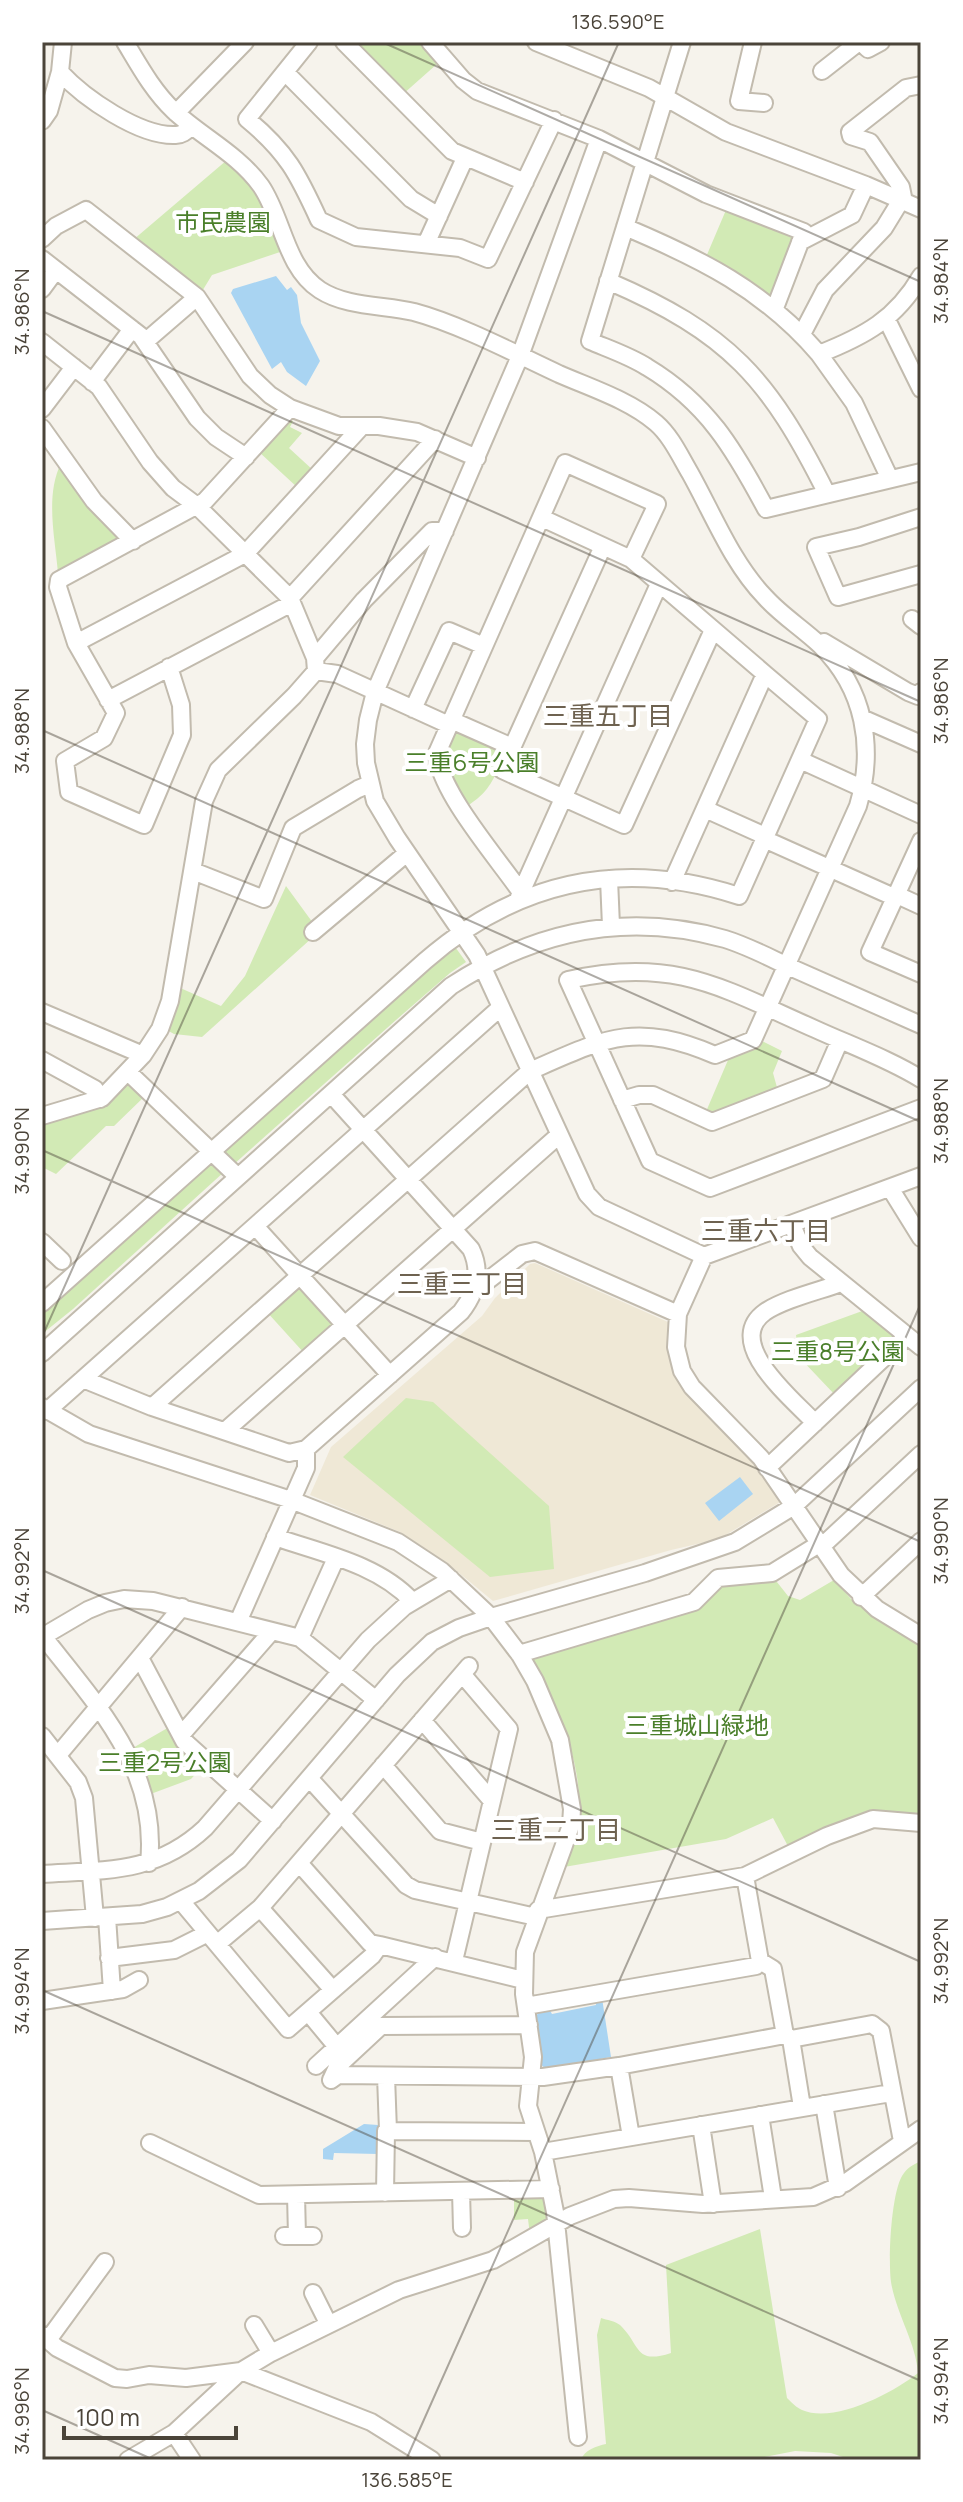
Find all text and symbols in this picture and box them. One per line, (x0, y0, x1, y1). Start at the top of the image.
text: 136.590°E (572, 8, 664, 35)
park label: 市民農園 (175, 205, 271, 238)
text: 34.984°N (927, 238, 954, 324)
text: 34.986°N (8, 269, 35, 355)
text: 34.986°N (927, 658, 954, 744)
text: 34.988°N (8, 688, 35, 774)
district label: 三重五丁目 (543, 697, 673, 733)
park label: 三重6号公園 (405, 745, 539, 778)
text: 34.988°N (927, 1078, 954, 1164)
text: 34.990°N (8, 1107, 35, 1195)
district label: 三重六丁目 (701, 1212, 831, 1248)
district label: 三重三丁目 (397, 1265, 527, 1301)
park label: 三重8号公園 (771, 1334, 905, 1367)
text: 34.990°N (927, 1497, 954, 1585)
text: 34.992°N (8, 1528, 35, 1614)
park label: 三重城山緑地 (625, 1708, 769, 1741)
park label: 三重2号公園 (98, 1745, 232, 1778)
district label: 三重二丁目 (491, 1811, 621, 1847)
text: 34.992°N (927, 1918, 954, 2004)
text: 34.994°N (8, 1948, 35, 2034)
text: 34.994°N (927, 2338, 954, 2424)
text: 34.996°N (8, 2367, 35, 2455)
scale bar (64, 2390, 236, 2440)
text: 100 m (76, 2400, 140, 2433)
text: 136.585°E (361, 2466, 453, 2493)

